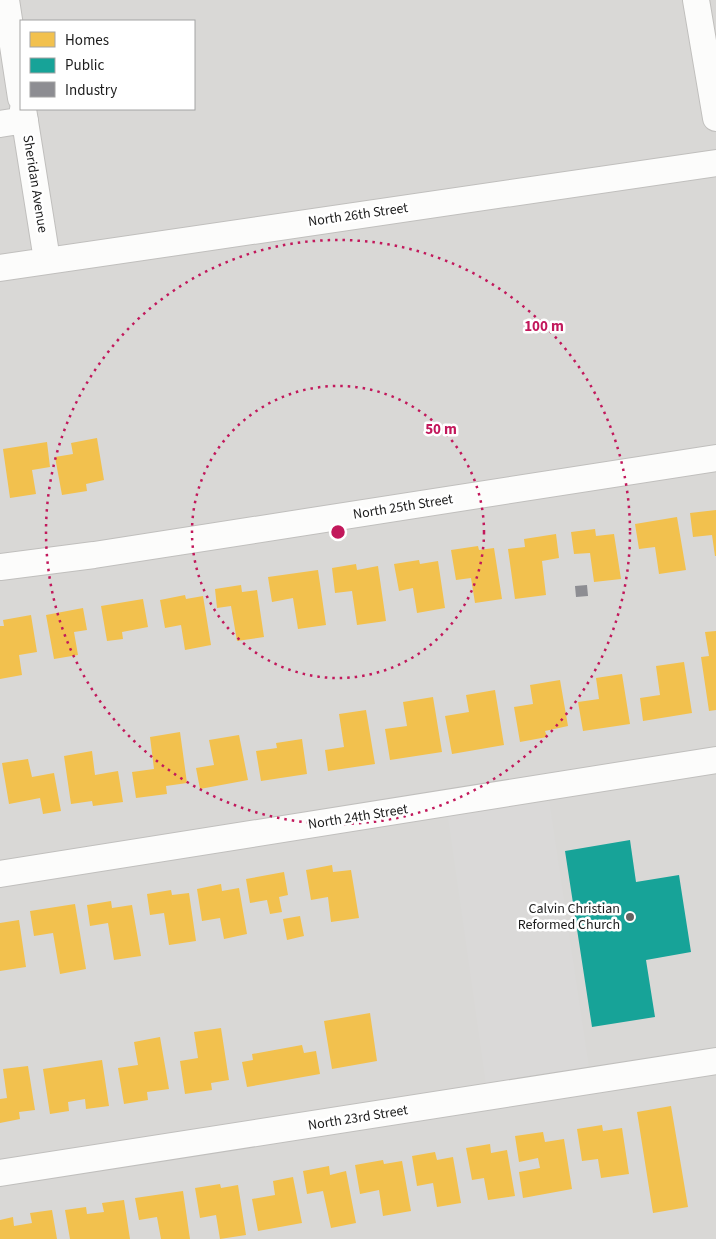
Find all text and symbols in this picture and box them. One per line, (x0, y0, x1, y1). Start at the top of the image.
legend (20, 20, 195, 110)
text: Homes (65, 30, 109, 51)
text: Public (65, 55, 104, 76)
text: Industry (65, 80, 117, 101)
street label: Sheridan Avenue (17, 134, 53, 234)
street label: North 26th Street (307, 198, 410, 232)
text: 100 m (524, 316, 564, 337)
text: 50 m (425, 419, 457, 440)
street label: North 25th Street (352, 489, 455, 525)
centre of rings (329, 523, 347, 541)
street label: North 24th Street (307, 799, 410, 835)
place label: Calvin Christian Reformed Church (518, 899, 620, 935)
marker: Calvin Christian Reformed Church (624, 911, 636, 923)
street label: North 23rd Street (307, 1100, 410, 1136)

